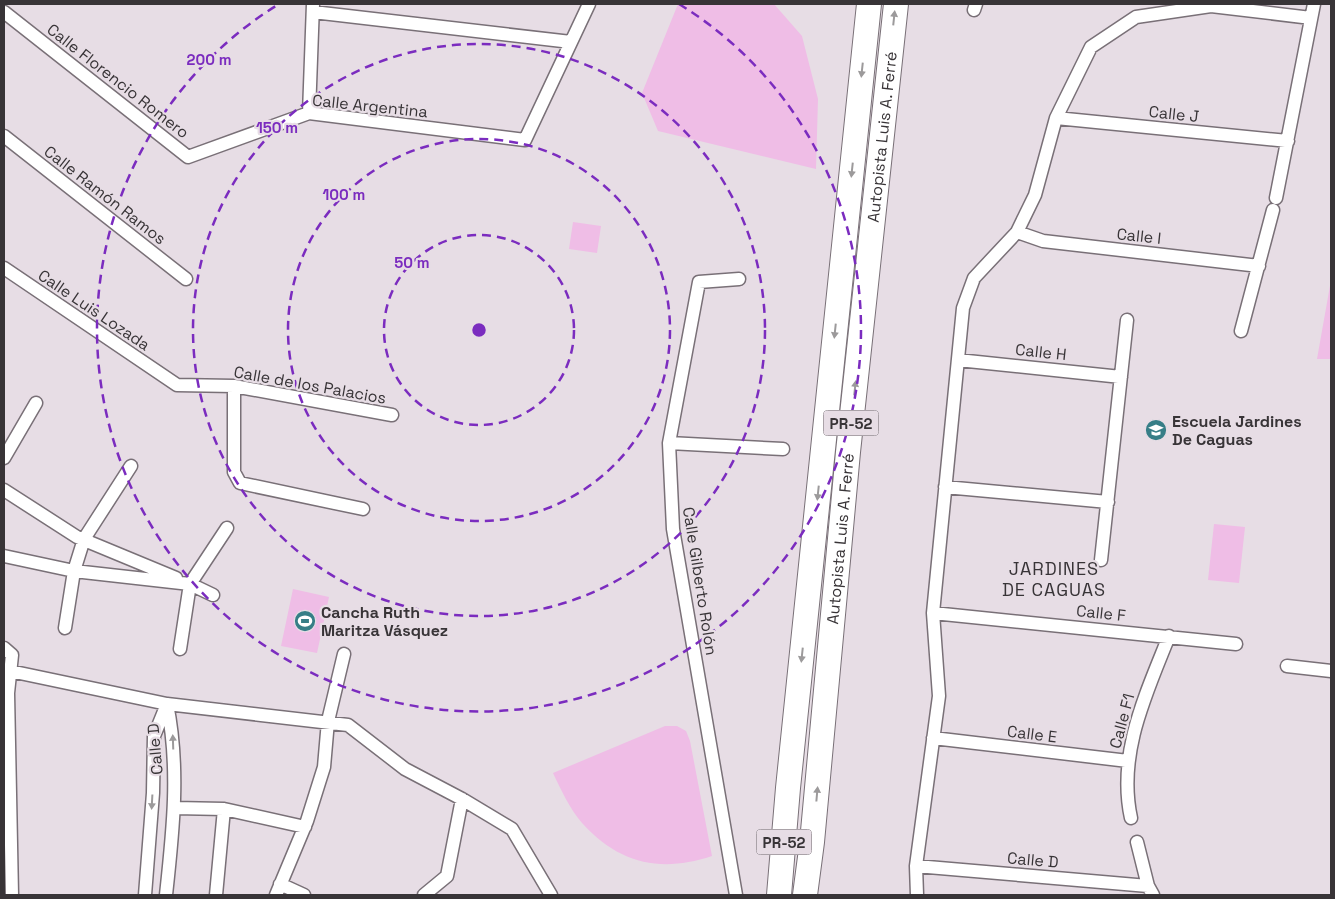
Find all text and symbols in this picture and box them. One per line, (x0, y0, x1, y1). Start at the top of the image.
one-way arrow (890, 9, 898, 25)
street label: Calle Florencio Romero (43, 19, 193, 143)
text: 200 m (187, 50, 231, 69)
street label: Autopista Luis A. Ferré (862, 50, 901, 223)
one-way arrow (858, 62, 866, 78)
street label: Calle Argentina (311, 89, 429, 123)
street label: Calle J (1148, 101, 1200, 127)
text: 150 m (256, 118, 298, 137)
street label: Calle Ramón Ramos (40, 141, 170, 249)
one-way arrow (847, 162, 855, 178)
text: 100 m (323, 185, 365, 204)
street label: Calle I (1116, 223, 1162, 249)
text: 50 m (394, 253, 430, 272)
street label: Calle Luis Lozada (34, 265, 154, 355)
centre of rings (470, 321, 488, 339)
one-way arrow (831, 324, 839, 340)
street label: Calle H (1014, 339, 1068, 365)
street label: Calle de los Palacios (232, 361, 388, 409)
one-way arrow (851, 380, 859, 396)
road number: PR-52 (824, 410, 878, 436)
place label: Escuela Jardines De Caguas (1172, 411, 1302, 450)
school or university icon: Escuela Jardines De Caguas (1144, 418, 1168, 442)
street label: Autopista Luis A. Ferré (822, 452, 858, 625)
one-way arrow (814, 485, 822, 501)
street label: Calle Gilberto Rolón (678, 505, 722, 657)
district label: JARDINES DE CAGUAS (1002, 557, 1106, 601)
street label: Calle F (1075, 600, 1127, 626)
place label: Cancha Ruth Maritza Vásquez (321, 602, 448, 641)
sports icon: Cancha Ruth Maritza Vásquez (293, 609, 317, 633)
one-way arrow (798, 647, 806, 663)
street label: Calle F1 (1105, 691, 1139, 751)
street label: Calle E (1006, 721, 1058, 747)
street label: Calle D (142, 722, 168, 776)
one-way arrow (169, 734, 177, 750)
one-way arrow (813, 786, 821, 802)
one-way arrow (148, 795, 156, 811)
road number: PR-52 (756, 830, 812, 854)
street label: Calle D (1006, 847, 1060, 873)

